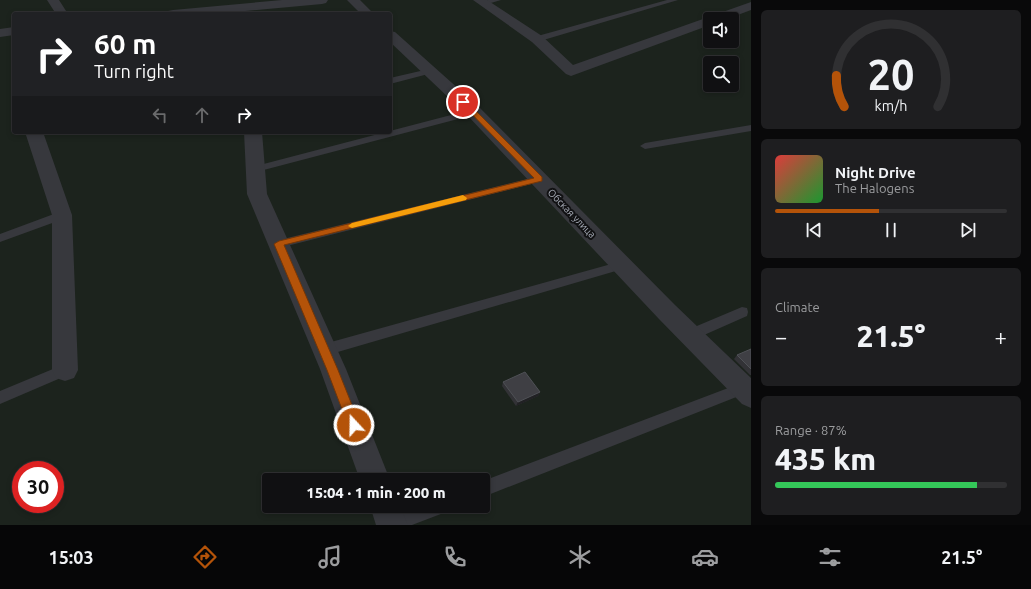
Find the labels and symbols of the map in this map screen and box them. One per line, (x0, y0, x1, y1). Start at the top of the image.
pin (446, 85, 480, 119)
street label: Обская улица (546, 187, 598, 240)
position arrow (333, 404, 375, 446)
speed limit sign: 30 (12, 461, 64, 513)

